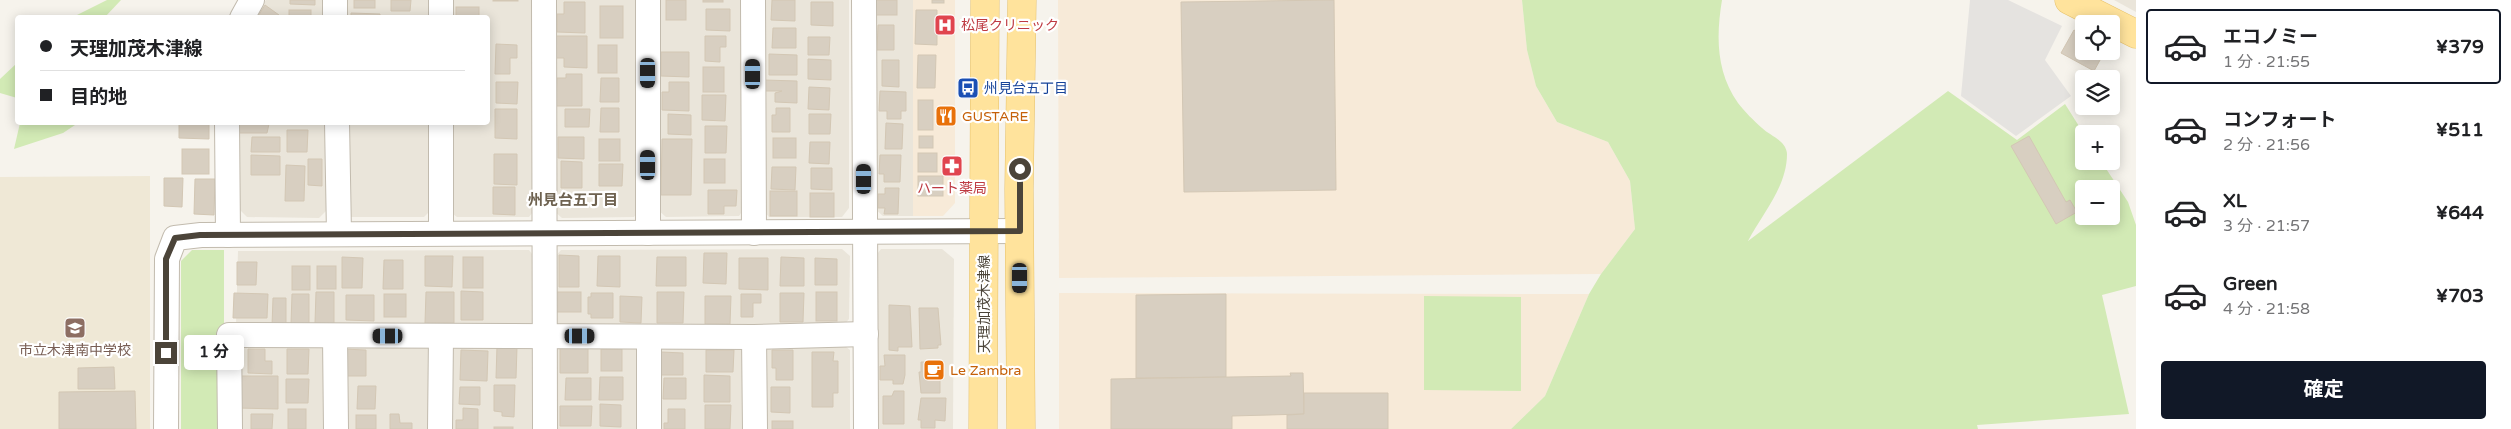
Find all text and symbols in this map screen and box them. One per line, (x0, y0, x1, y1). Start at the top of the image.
hospital icon: 松尾クリニック (933, 13, 957, 37)
map controls (2075, 15, 2120, 225)
button: locate (2075, 15, 2120, 60)
place label: 松尾クリニック (961, 17, 1059, 34)
icon: car (2163, 24, 2208, 69)
text: エコノミー (2223, 26, 2318, 48)
text: ¥379 (2436, 36, 2484, 58)
text: 天理加茂木津線 (70, 38, 203, 60)
text: 1 分 · 21:55 (2223, 52, 2310, 72)
car (640, 58, 655, 88)
car (745, 59, 760, 89)
button: layers (2075, 70, 2120, 115)
bus stop icon: 州見台五丁目 (956, 76, 980, 100)
place label: 州見台五丁目 (984, 80, 1068, 97)
text: 目的地 (70, 86, 127, 108)
restaurant icon: GUSTARE (934, 104, 958, 128)
icon: car (2163, 107, 2208, 152)
place label: GUSTARE (962, 108, 1028, 125)
text: コンフォート (2223, 109, 2336, 131)
text: ¥511 (2436, 119, 2484, 141)
button: + (2075, 125, 2120, 170)
text: 2 分 · 21:56 (2223, 135, 2310, 155)
car (640, 150, 655, 180)
pharmacy icon: ハート薬局 (940, 154, 964, 178)
route start (1009, 158, 1031, 180)
car (856, 164, 871, 194)
place label: ハート薬局 (917, 180, 987, 197)
button: − (2075, 180, 2120, 225)
icon: car (2163, 190, 2208, 235)
text: XL (2223, 190, 2247, 212)
district label: 州見台五丁目 (528, 191, 618, 209)
text: ¥644 (2436, 202, 2484, 224)
text: 3 分 · 21:57 (2223, 216, 2310, 236)
street label: 天理加茂木津線 (976, 255, 993, 353)
car (1012, 263, 1027, 293)
icon: car (2163, 273, 2208, 318)
text: Green (2223, 273, 2277, 295)
text: ¥703 (2436, 285, 2484, 307)
text: 4 分 · 21:58 (2223, 299, 2310, 319)
school or university icon: 市立木津南中学校 (63, 316, 87, 340)
car (373, 329, 403, 344)
car (565, 329, 595, 344)
callout: 1 分 (184, 336, 244, 370)
place label: 市立木津南中学校 (19, 342, 131, 359)
route end (155, 342, 177, 364)
text: 1 分 (199, 342, 229, 362)
cafe icon: Le Zambra (922, 358, 946, 382)
button: 確定 (2161, 361, 2486, 419)
place label: Le Zambra (950, 362, 1021, 379)

